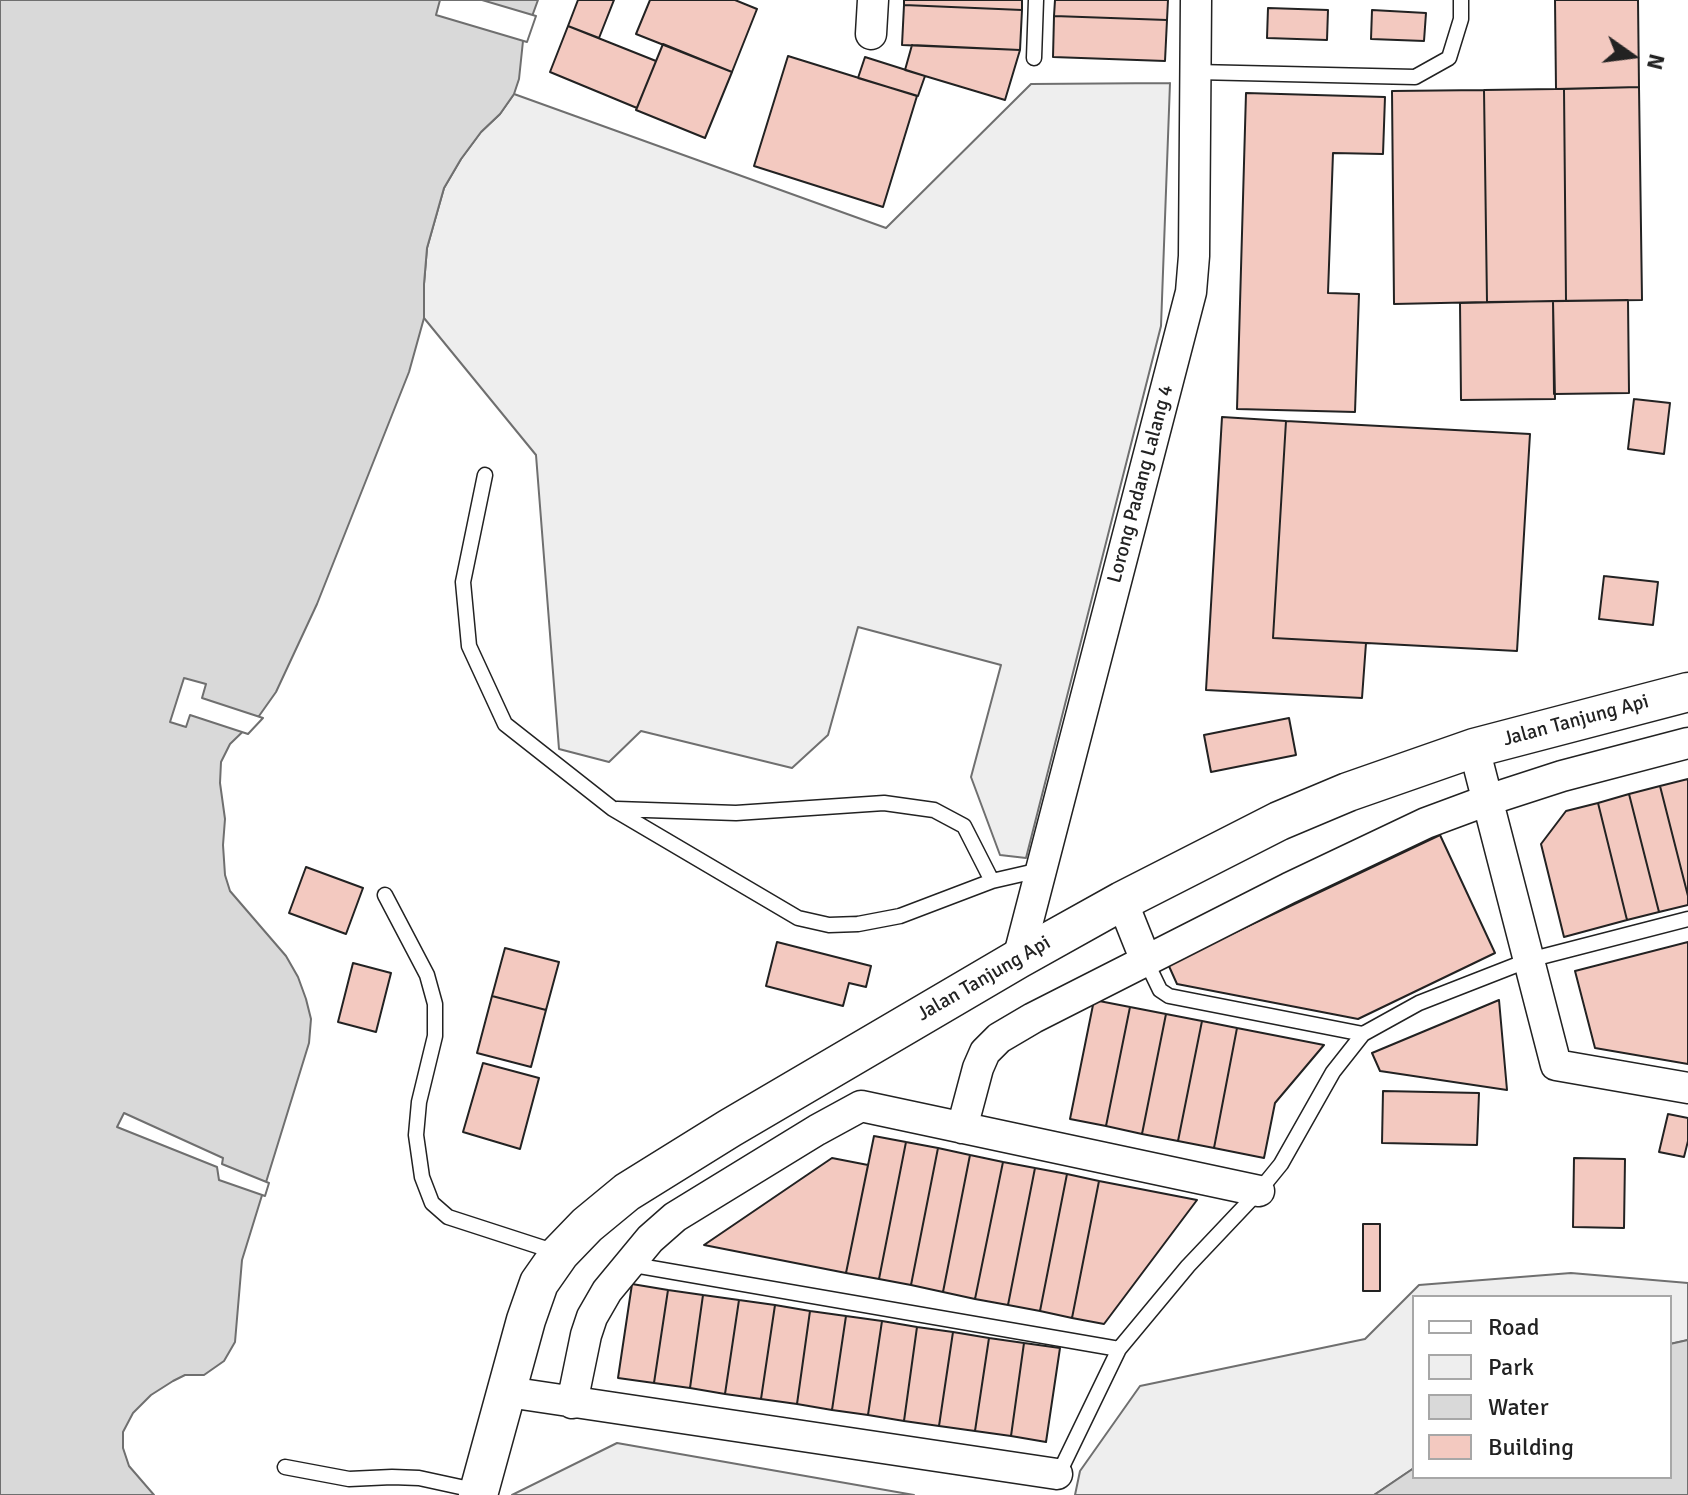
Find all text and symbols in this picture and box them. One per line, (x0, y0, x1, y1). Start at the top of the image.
north arrow (1592, 16, 1672, 96)
text: N (1641, 51, 1671, 73)
street label: Lorong Padang Lalang 4 (1103, 382, 1179, 586)
street label: Jalan Tanjung Api (1500, 690, 1652, 752)
street label: Jalan Tanjung Api (913, 931, 1055, 1027)
legend (1412, 1295, 1672, 1479)
text: Road (1488, 1312, 1539, 1342)
text: Park (1488, 1352, 1534, 1382)
text: Water (1488, 1392, 1548, 1422)
text: Building (1488, 1432, 1574, 1462)

